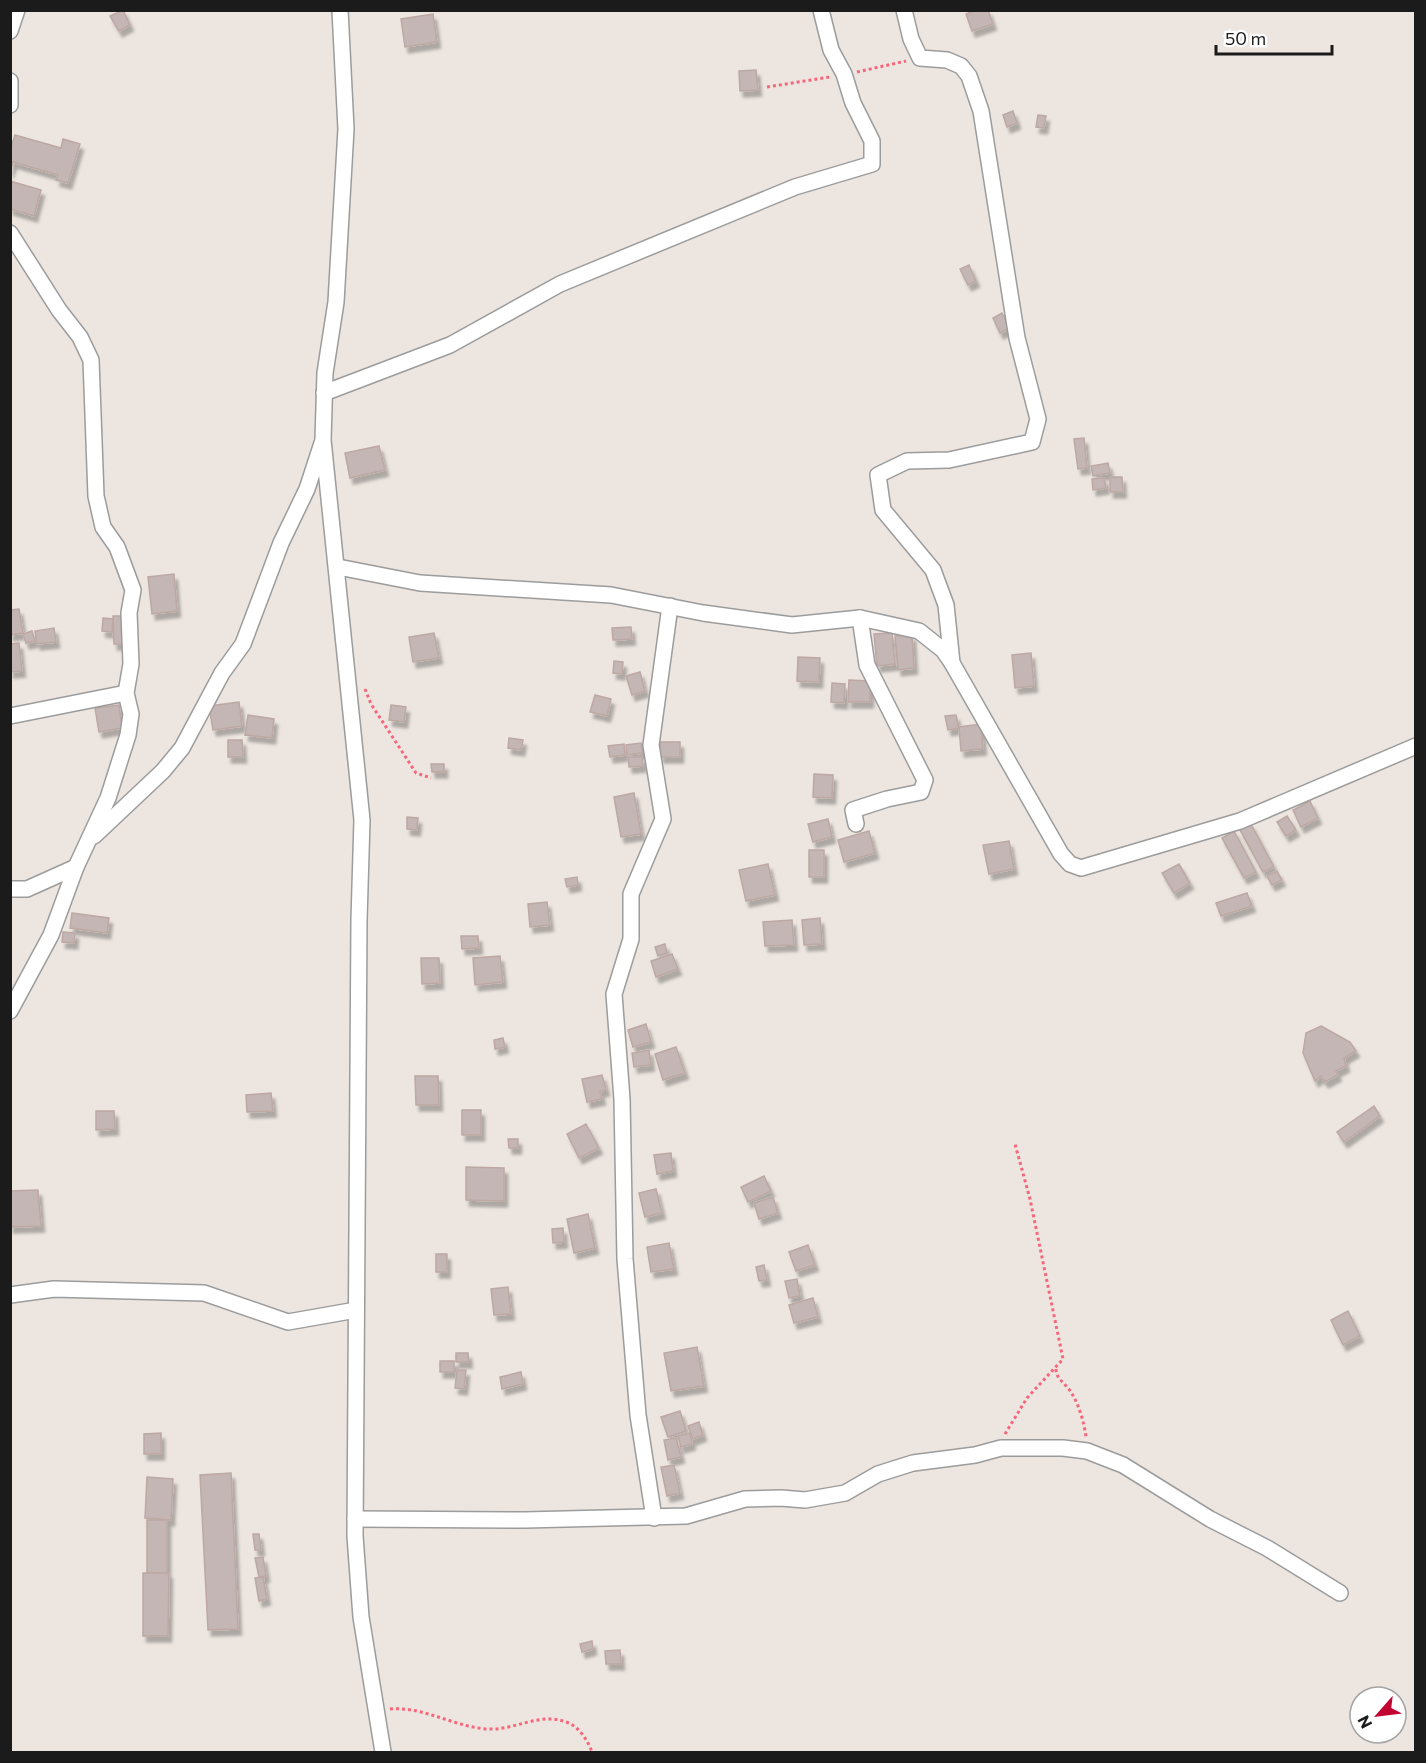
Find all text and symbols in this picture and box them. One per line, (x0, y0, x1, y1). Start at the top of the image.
scale bar (1216, 18, 1332, 56)
text: 50 m (1225, 27, 1266, 49)
north arrow (1348, 1685, 1408, 1745)
text: N (1353, 1713, 1376, 1732)

